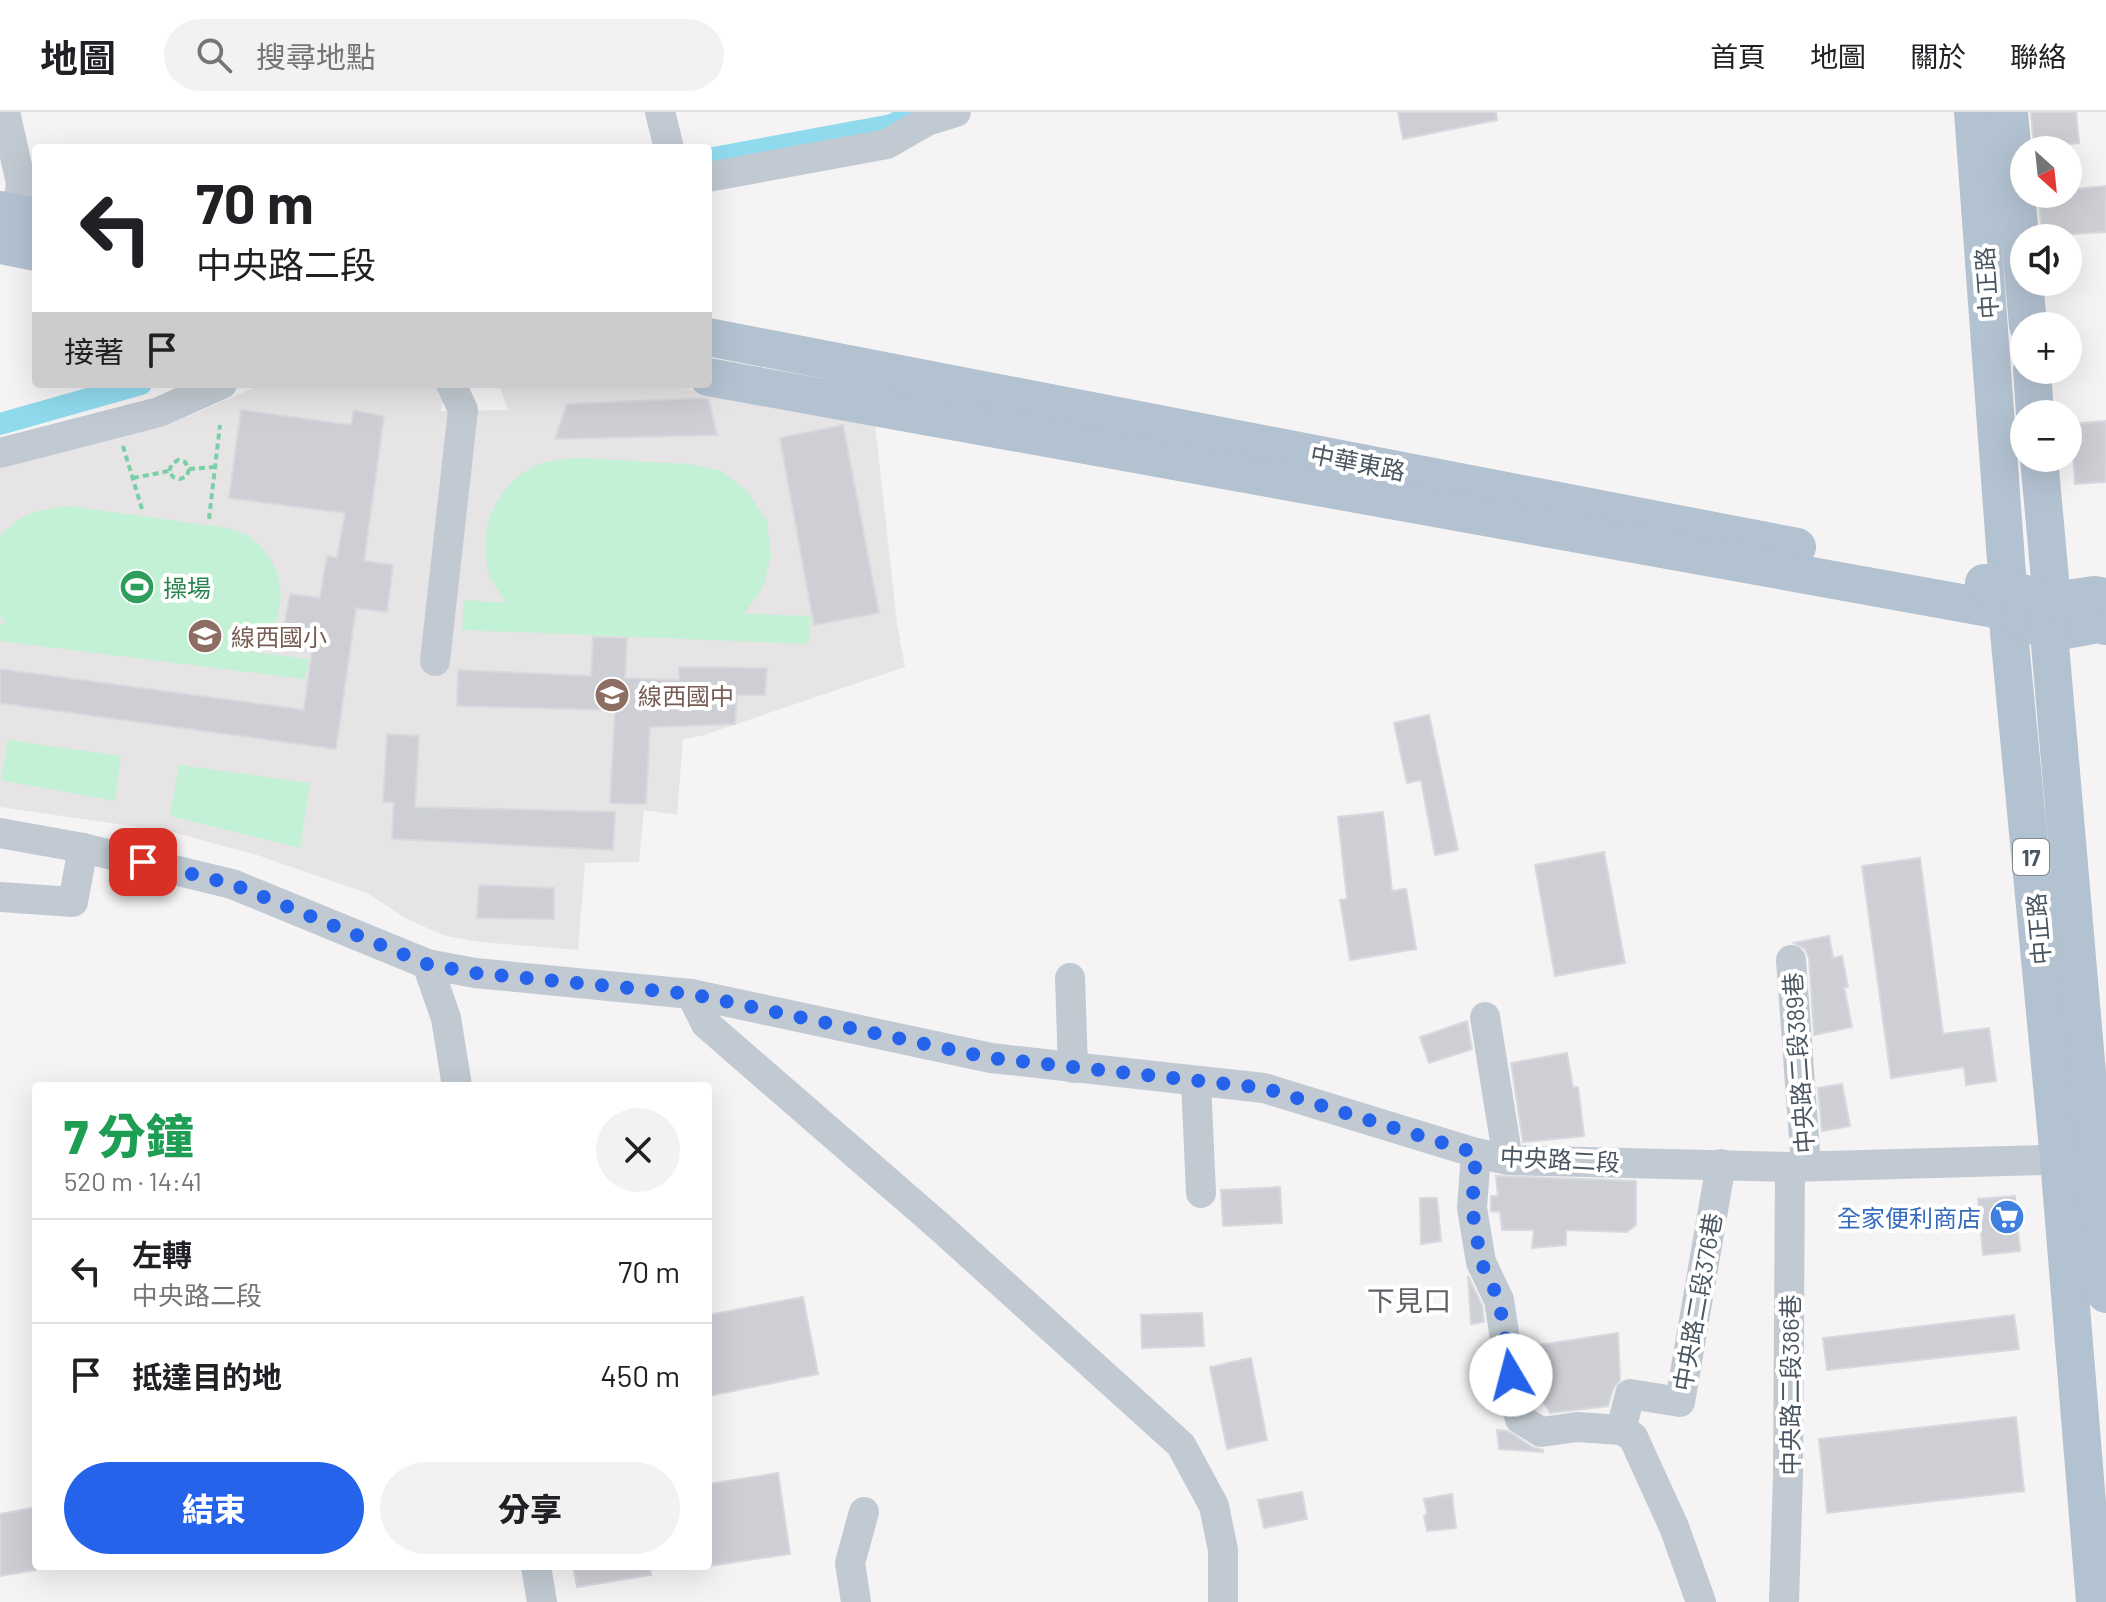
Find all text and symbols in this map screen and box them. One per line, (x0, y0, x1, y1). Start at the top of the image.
search box (164, 19, 724, 91)
icon: search (192, 33, 236, 77)
text: 地圖 (40, 34, 116, 80)
text: 搜尋地點 (256, 38, 376, 74)
text: 首頁 (1710, 39, 1766, 73)
text: 地圖 (1810, 39, 1866, 73)
text: 關於 (1910, 39, 1966, 73)
text: 聯絡 (2010, 39, 2066, 73)
north arrow (2010, 136, 2082, 208)
map controls (2010, 136, 2082, 472)
text: 70 m (196, 168, 314, 235)
icon: left (64, 176, 168, 280)
button: sound (2010, 224, 2082, 296)
text: 中央路二段 (196, 242, 376, 285)
street label: 中正路 (1969, 246, 2003, 320)
button: + (2010, 312, 2082, 384)
icon: arrive (140, 328, 184, 372)
text: 接著 (64, 333, 124, 369)
button: − (2010, 400, 2082, 472)
street label: 中華東路 (1308, 439, 1408, 485)
sports icon: 操場 (118, 568, 156, 606)
place label: 操場 (163, 573, 211, 602)
school or university icon: 線西國小 (186, 617, 224, 655)
place label: 線西國小 (231, 622, 327, 651)
school or university icon: 線西國中 (593, 676, 631, 714)
place label: 線西國中 (638, 681, 734, 710)
pin (109, 828, 177, 896)
road number: 17 (2013, 839, 2049, 875)
icon: arrive (121, 840, 165, 884)
street label: 中正路 (2020, 892, 2056, 966)
street label: 中央路二段389巷 (1777, 972, 1819, 1154)
text: 7 分鐘 (64, 1106, 194, 1164)
button: close (596, 1108, 680, 1192)
street label: 中央路二段 (1499, 1141, 1621, 1177)
text: 520 m · 14:41 (64, 1165, 202, 1196)
supermarket icon: 全家便利商店 (1988, 1198, 2026, 1236)
place label: 全家便利商店 (1837, 1203, 1981, 1232)
street label: 中央路二段376巷 (1667, 1211, 1727, 1393)
text: 左轉 (132, 1236, 192, 1272)
icon: left (64, 1249, 108, 1293)
text: 70 m (618, 1253, 680, 1289)
text: 中央路二段 (132, 1279, 262, 1310)
district label: 下見口 (1367, 1283, 1451, 1317)
street label: 中央路二段386巷 (1775, 1294, 1804, 1476)
position arrow (1469, 1333, 1553, 1417)
icon: arrive (64, 1353, 108, 1397)
text: 450 m (600, 1357, 680, 1393)
text: 抵達目的地 (132, 1358, 282, 1394)
button: 結束 (64, 1462, 364, 1554)
button: 分享 (380, 1462, 680, 1554)

